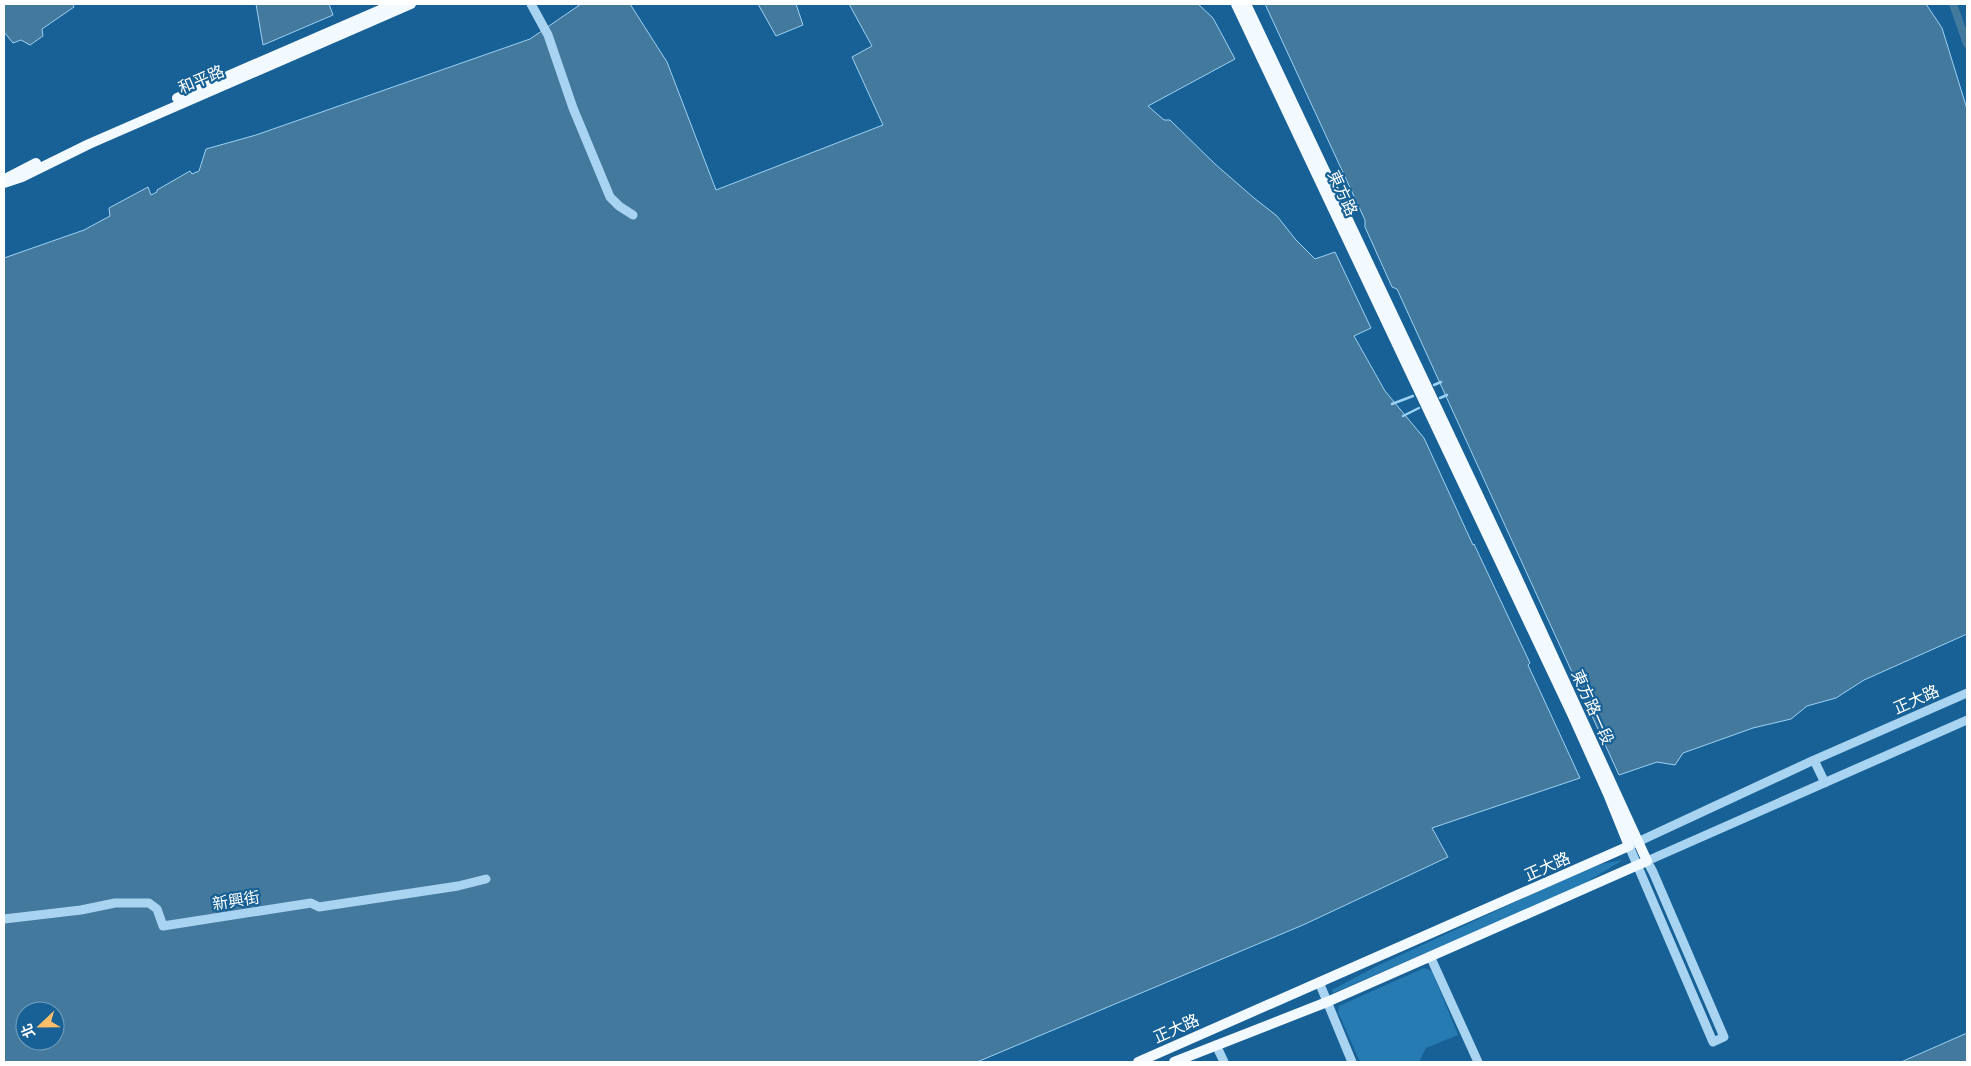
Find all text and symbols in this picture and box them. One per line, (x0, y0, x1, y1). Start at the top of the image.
street label: 和平路 (175, 61, 227, 97)
street label: 東方路 (1325, 167, 1361, 219)
street label: 東方路一段 (1569, 667, 1617, 747)
street label: 正大路 (1890, 681, 1942, 717)
street label: 正大路 (1521, 848, 1573, 884)
street label: 新興街 (211, 887, 261, 913)
north arrow (15, 1001, 65, 1051)
street label: 正大路 (1150, 1010, 1202, 1046)
text: 北 (18, 1021, 38, 1040)

